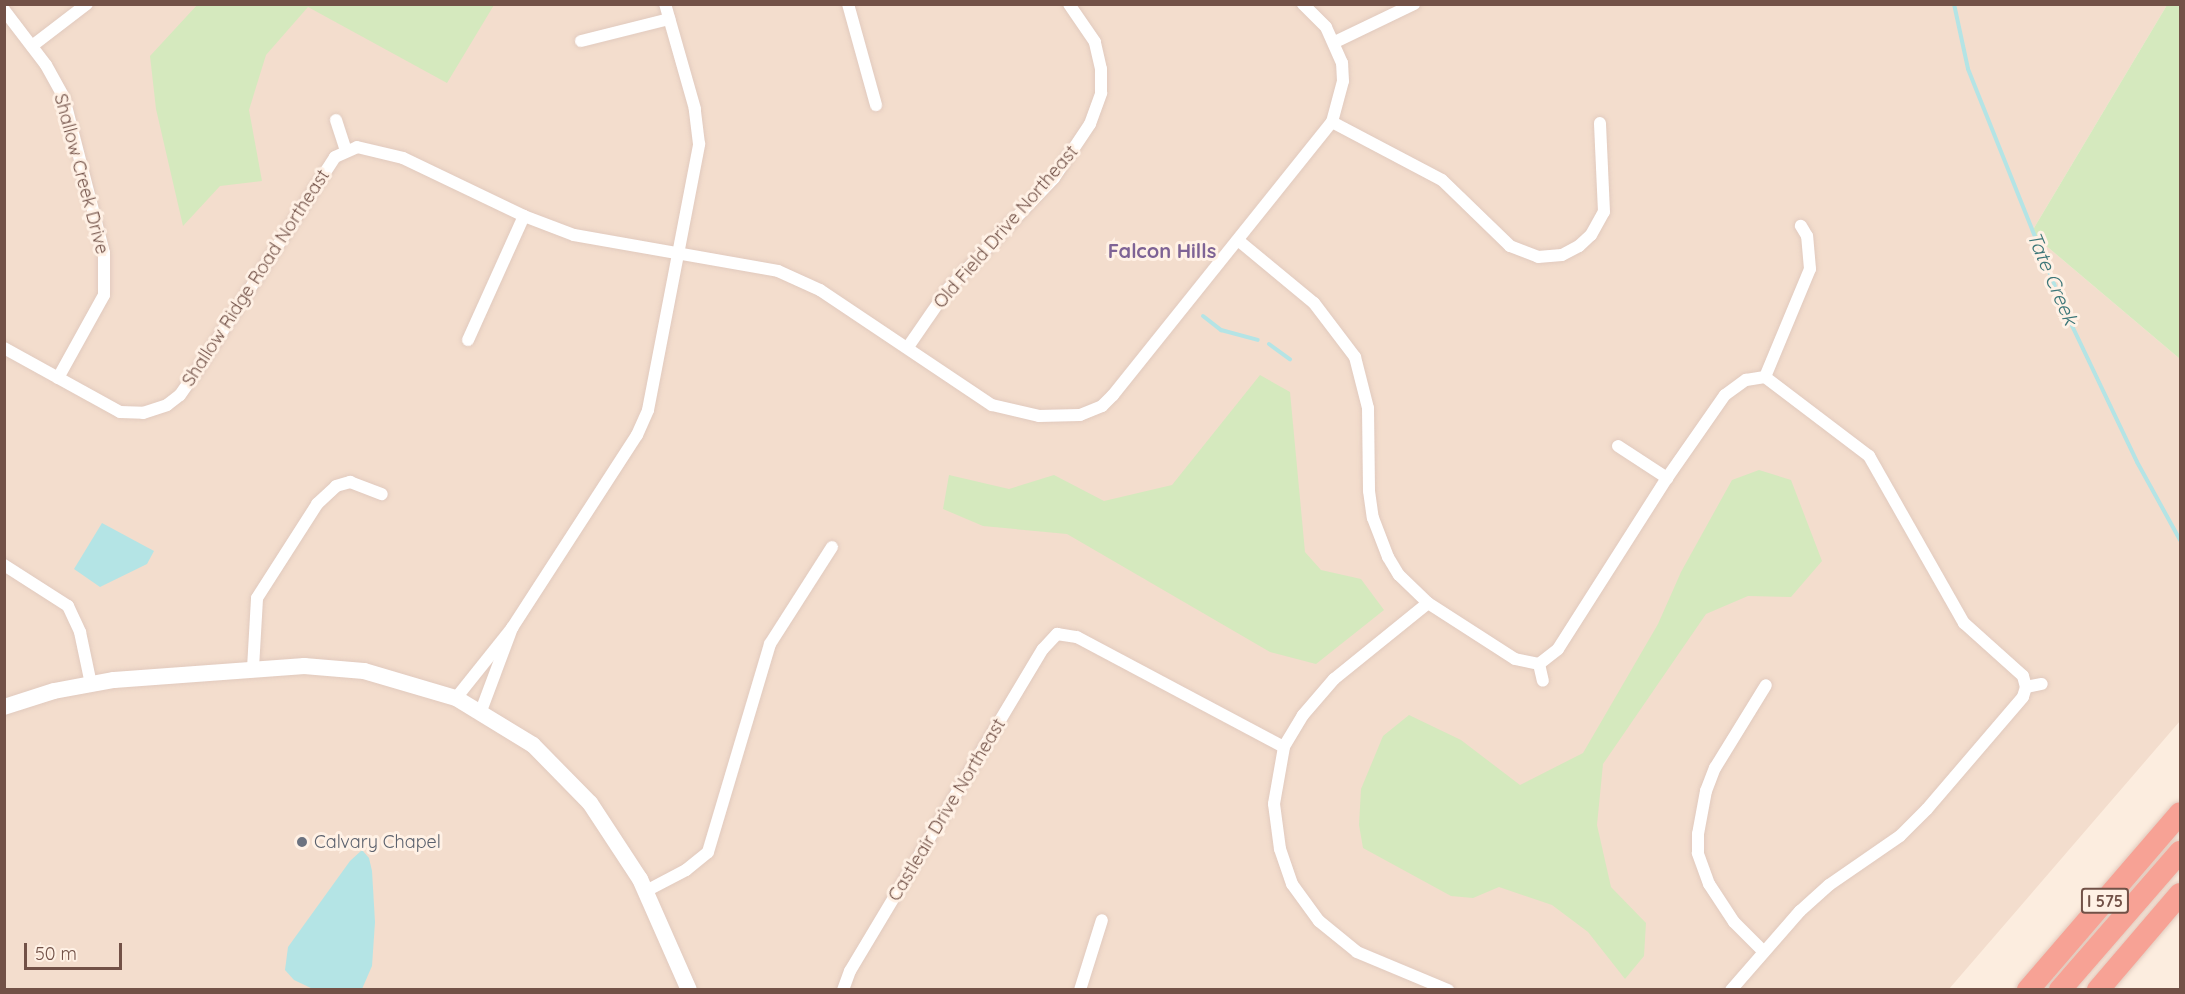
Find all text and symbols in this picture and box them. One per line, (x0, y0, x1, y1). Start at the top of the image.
street label: Shallow Creek Drive (49, 91, 113, 257)
street label: Old Field Drive Northeast (929, 141, 1083, 313)
street label: Shallow Ridge Road Northeast (178, 166, 334, 390)
water label: Tate Creek (2023, 228, 2083, 328)
district label: Falcon Hills (1108, 238, 1216, 262)
street label: Castleair Drive Northeast (884, 715, 1010, 905)
place label: Calvary Chapel (314, 831, 441, 853)
marker: Calvary Chapel (295, 835, 309, 849)
road number: I 575 (2080, 888, 2130, 914)
scale bar (27, 931, 124, 969)
text: 50 m (35, 942, 77, 965)

